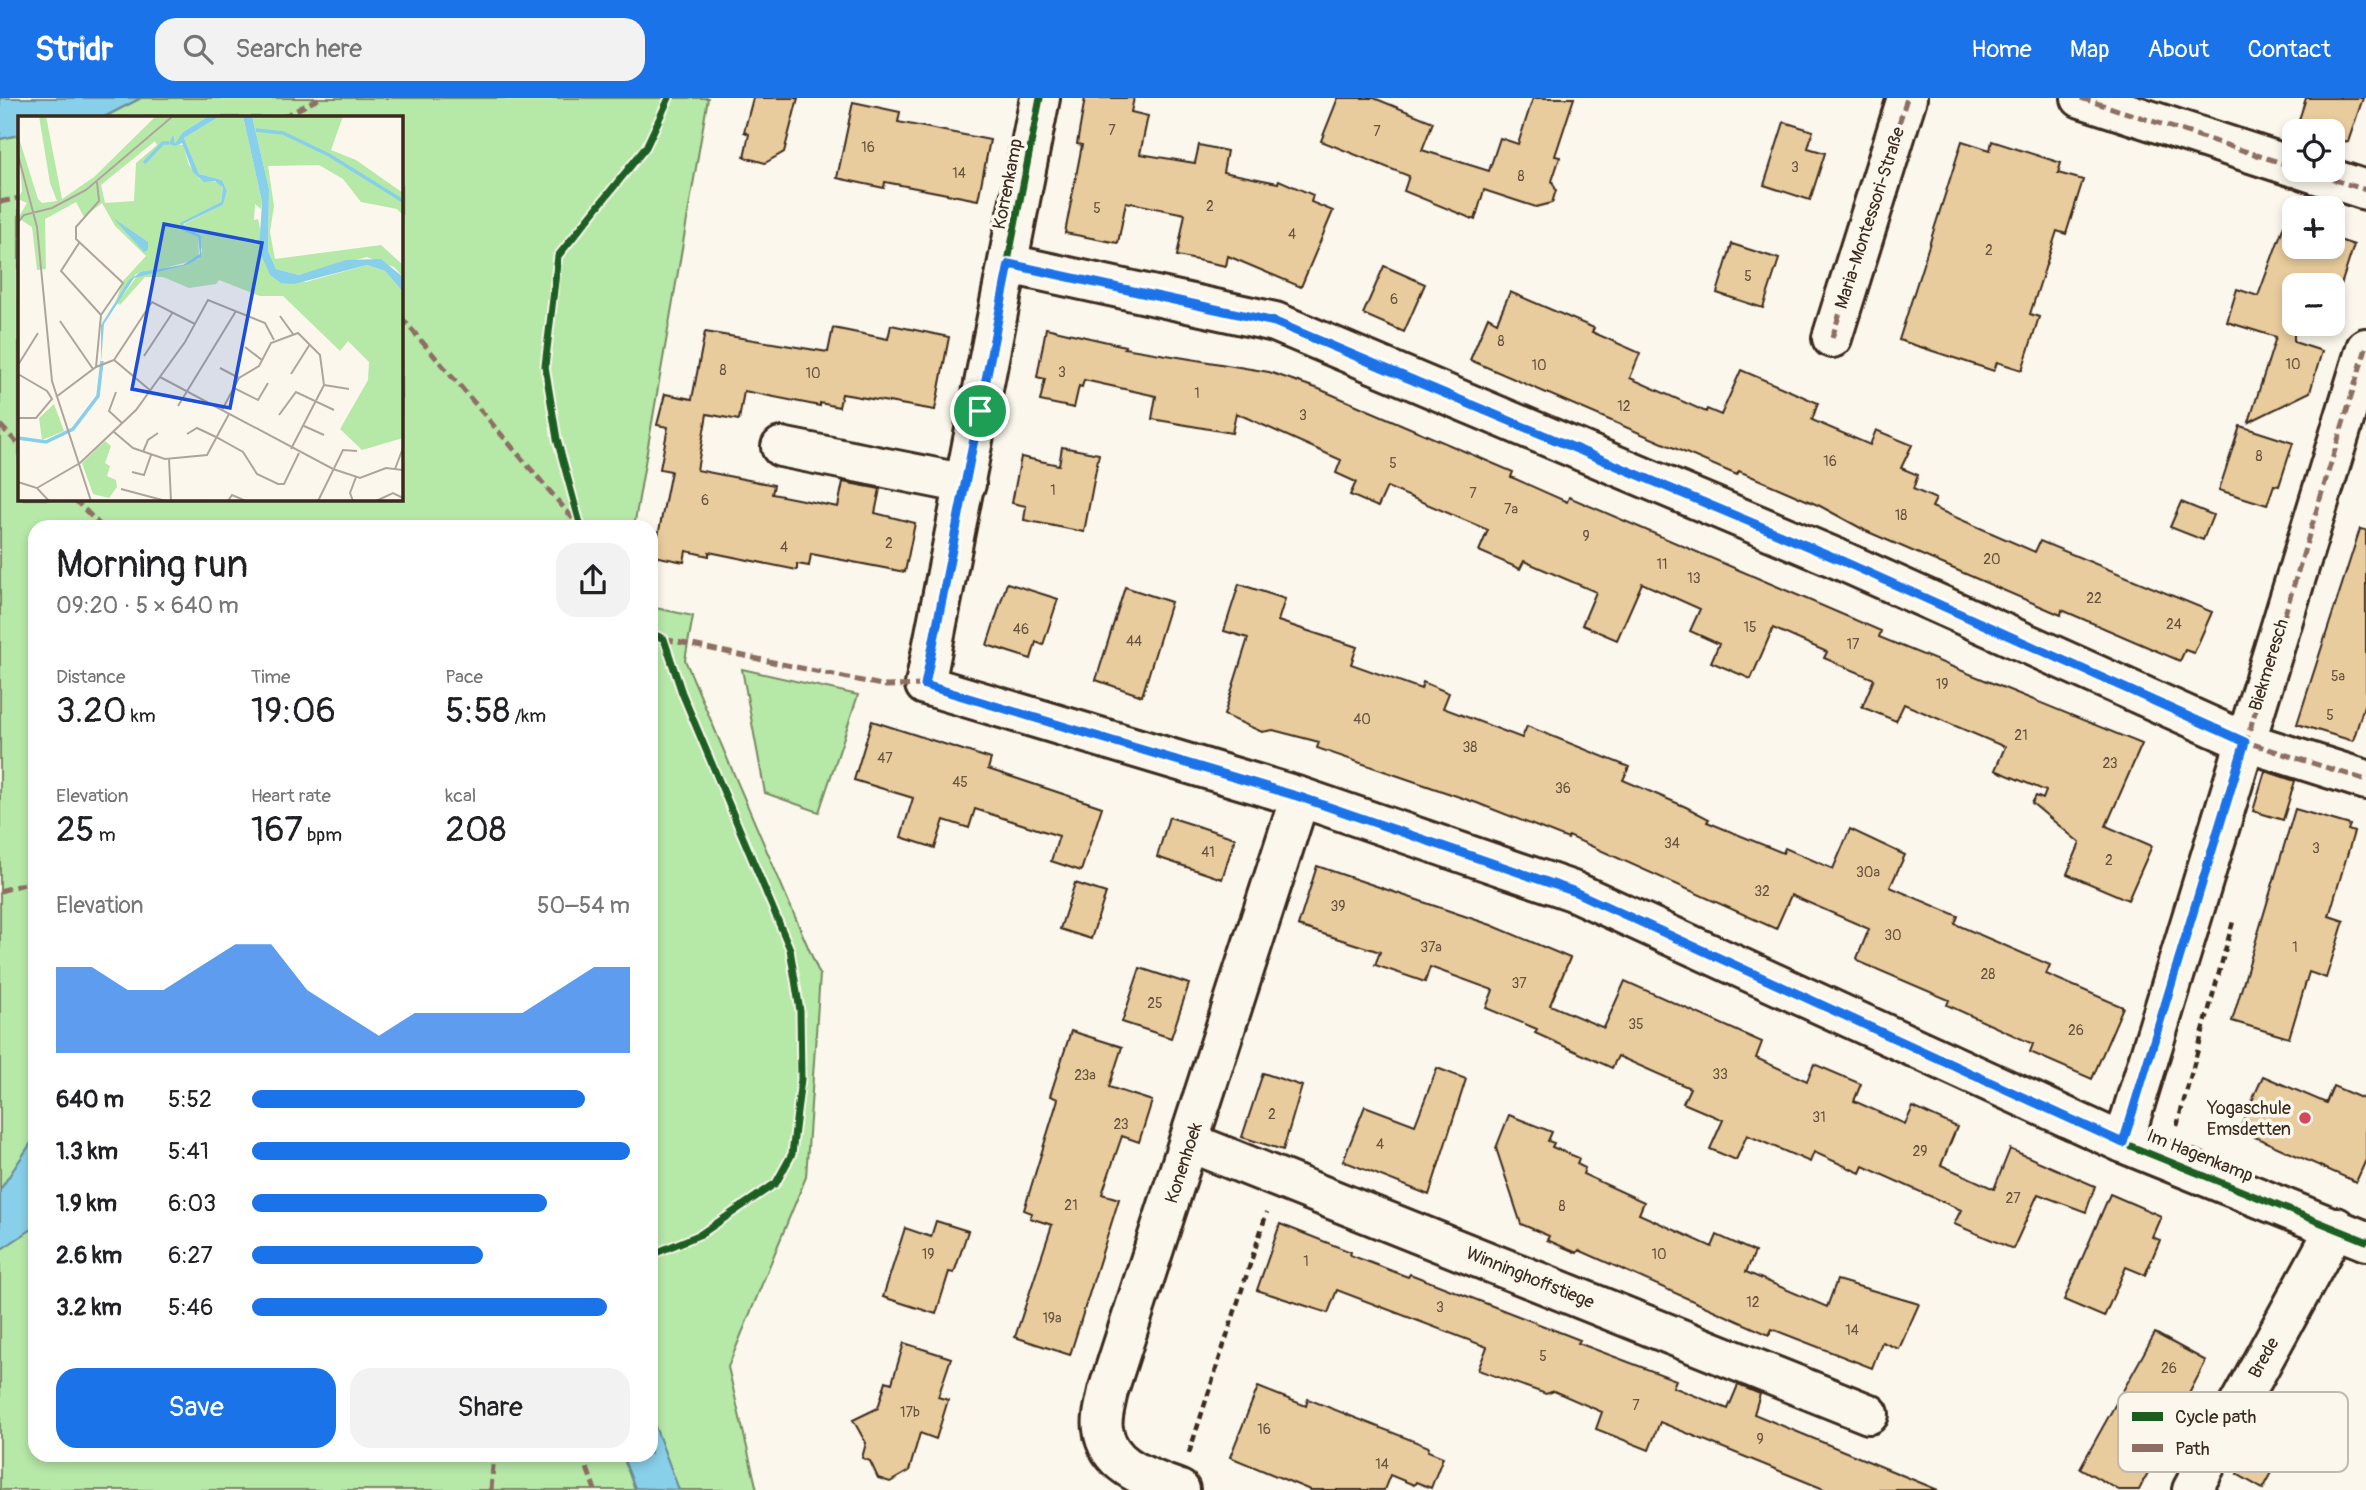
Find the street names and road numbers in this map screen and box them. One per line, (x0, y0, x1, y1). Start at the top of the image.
street label: Maria-Montessori-Straße (1830, 124, 1910, 312)
street label: Korrenkamp (988, 137, 1028, 231)
street label: Biekmeresch (2244, 616, 2294, 714)
street label: Konenhoek (1160, 1119, 1208, 1206)
street label: Im Hagenkamp (2143, 1124, 2257, 1188)
street label: Winninghoffstiege (1462, 1242, 1598, 1314)
street label: Brede (2244, 1334, 2285, 1382)

